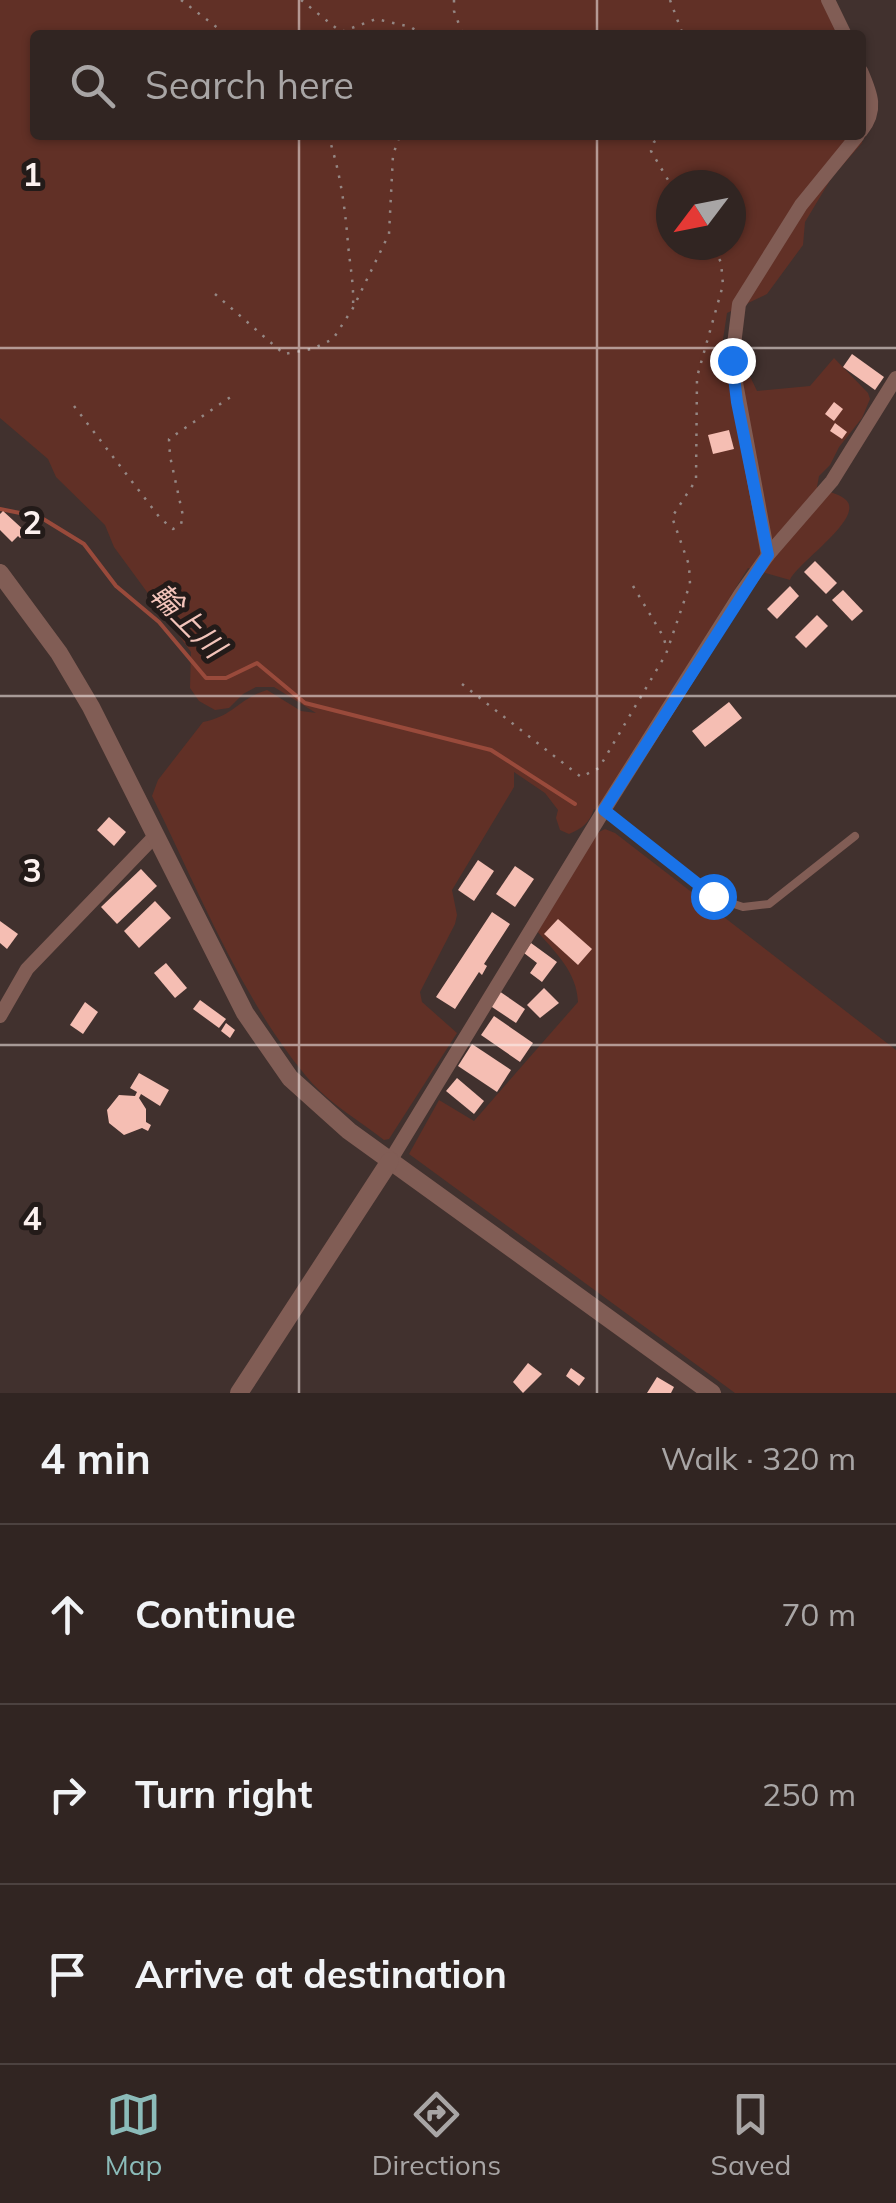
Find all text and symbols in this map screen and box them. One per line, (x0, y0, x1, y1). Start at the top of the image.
search box (30, 30, 866, 140)
icon: search (65, 58, 120, 113)
text: Search here (145, 61, 354, 109)
text: 1 (22, 154, 42, 194)
north arrow (656, 170, 746, 260)
route end (710, 338, 756, 384)
text: 2 (22, 502, 42, 542)
water label: 輪上川 (143, 575, 235, 667)
text: 3 (22, 850, 42, 890)
route start (691, 874, 737, 920)
text: 4 (22, 1198, 42, 1238)
text: 4 min (40, 1432, 151, 1485)
text: Walk · 320 m (661, 1438, 856, 1478)
icon: ahead (40, 1587, 95, 1642)
text: Continue (135, 1590, 296, 1638)
text: 70 m (781, 1594, 856, 1634)
icon: right (40, 1767, 95, 1822)
text: Turn right (135, 1770, 312, 1818)
text: 250 m (762, 1774, 856, 1814)
icon: arrive (40, 1947, 95, 2002)
text: Arrive at destination (135, 1950, 507, 1998)
tab: Map (105, 2087, 162, 2182)
tab: Directions (372, 2087, 501, 2182)
tab: Saved (710, 2087, 791, 2182)

